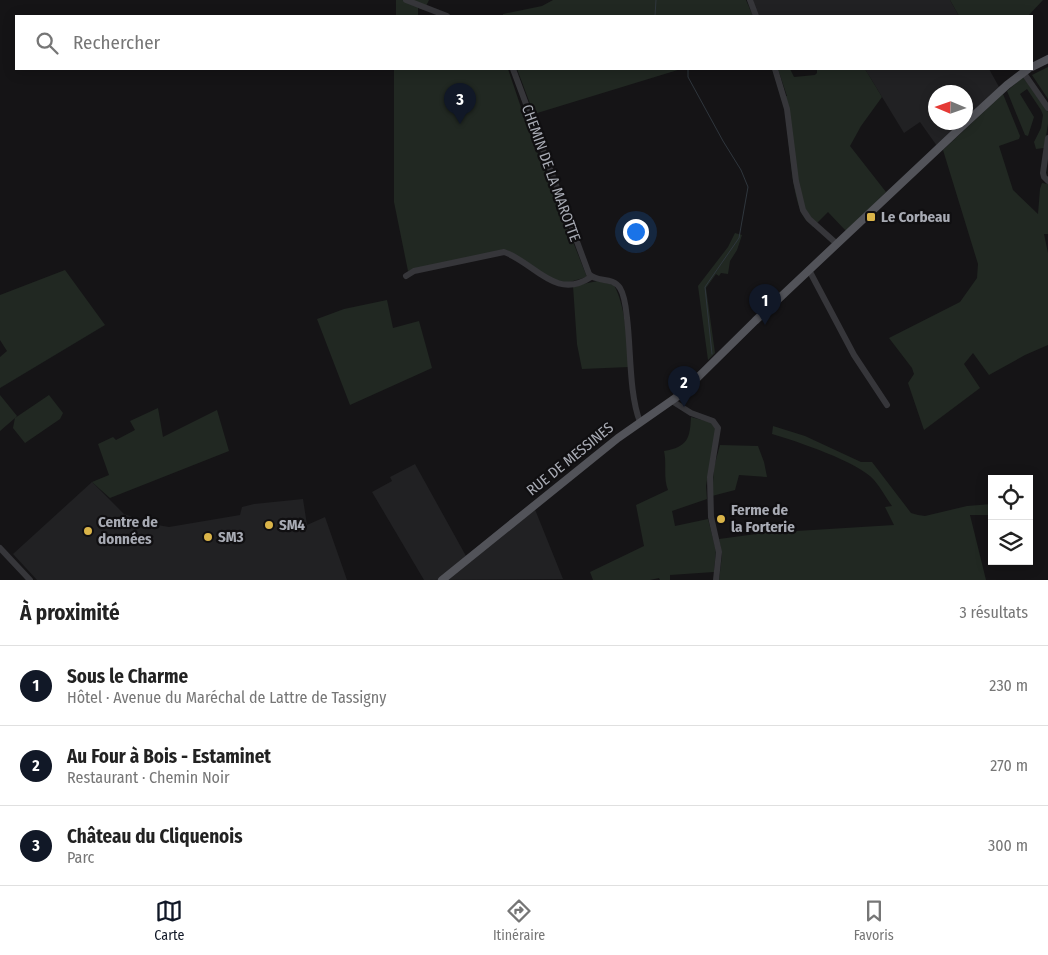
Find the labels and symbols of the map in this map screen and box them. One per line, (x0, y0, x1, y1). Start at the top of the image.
pin: 3 (444, 83, 476, 124)
north arrow (928, 85, 973, 130)
street label: CHEMIN DE LA MAROTTE (518, 102, 584, 244)
place label: Le Corbeau (881, 208, 950, 226)
marker: Le Corbeau (865, 211, 877, 223)
your location (623, 219, 649, 245)
pin: 1 (749, 284, 781, 325)
pin: 2 (668, 366, 700, 407)
street label: RUE DE MESSINES (523, 419, 617, 499)
place label: Ferme de la Forterie (731, 501, 795, 536)
place label: Centre de données (98, 513, 158, 548)
marker: Ferme de la Forterie (715, 513, 727, 525)
place label: SM4 (279, 516, 305, 534)
marker: SM4 (263, 519, 275, 531)
marker: Centre de données (82, 525, 94, 537)
place label: SM3 (218, 528, 244, 546)
marker: SM3 (202, 531, 214, 543)

